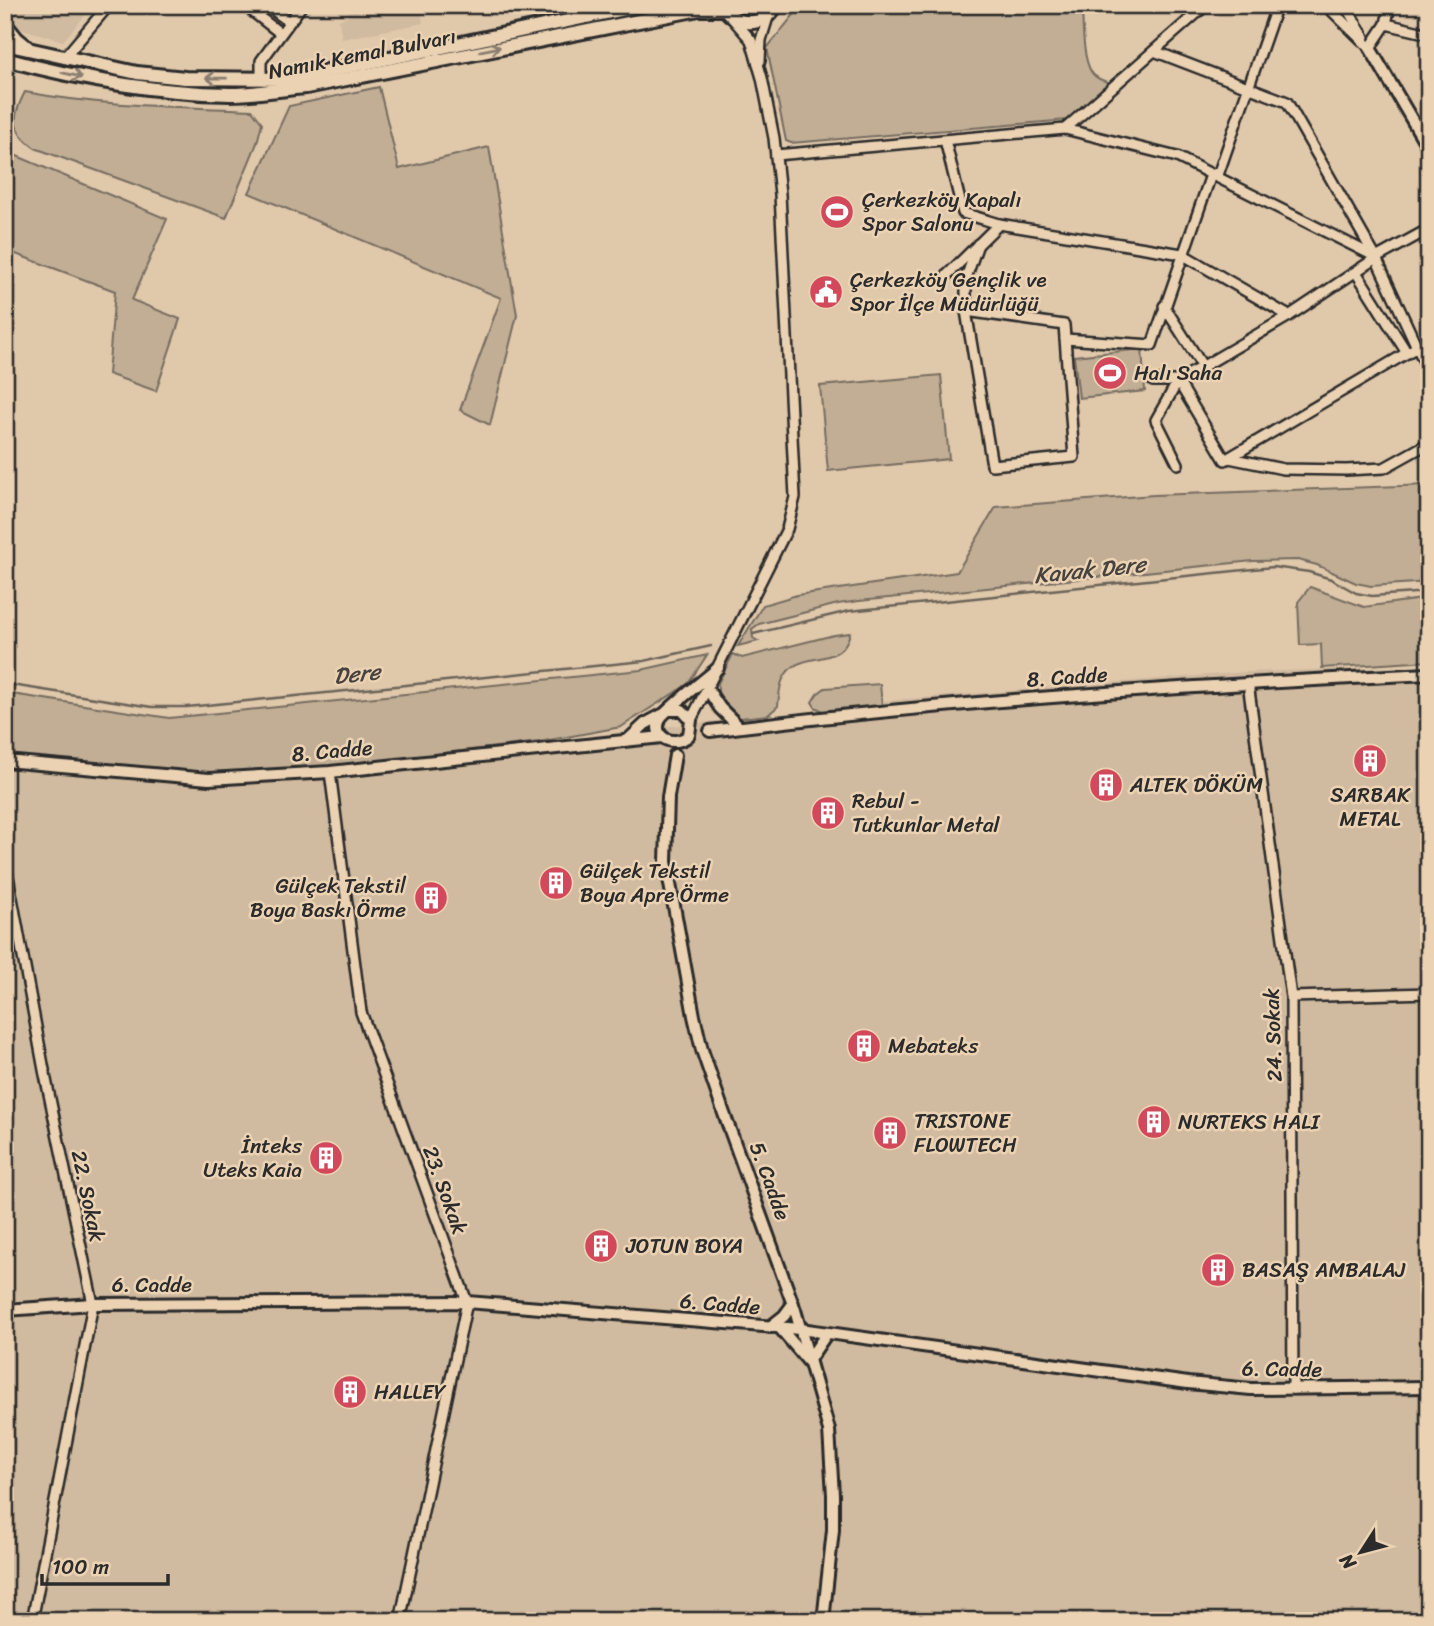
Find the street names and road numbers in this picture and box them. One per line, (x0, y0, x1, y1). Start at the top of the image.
street label: Namık Kemal Bulvarı (265, 17, 459, 91)
street label: 8. Cadde (1025, 655, 1109, 699)
street label: 8. Cadde (290, 729, 374, 773)
street label: 24. Sokak (1252, 987, 1294, 1083)
street label: 5. Cadde (738, 1136, 802, 1226)
street label: 23. Sokak (411, 1140, 479, 1240)
street label: 22. Sokak (60, 1147, 116, 1245)
street label: 6. Cadde (112, 1266, 192, 1304)
street label: 6. Cadde (678, 1282, 762, 1326)
street label: 6. Cadde (1242, 1349, 1323, 1389)

